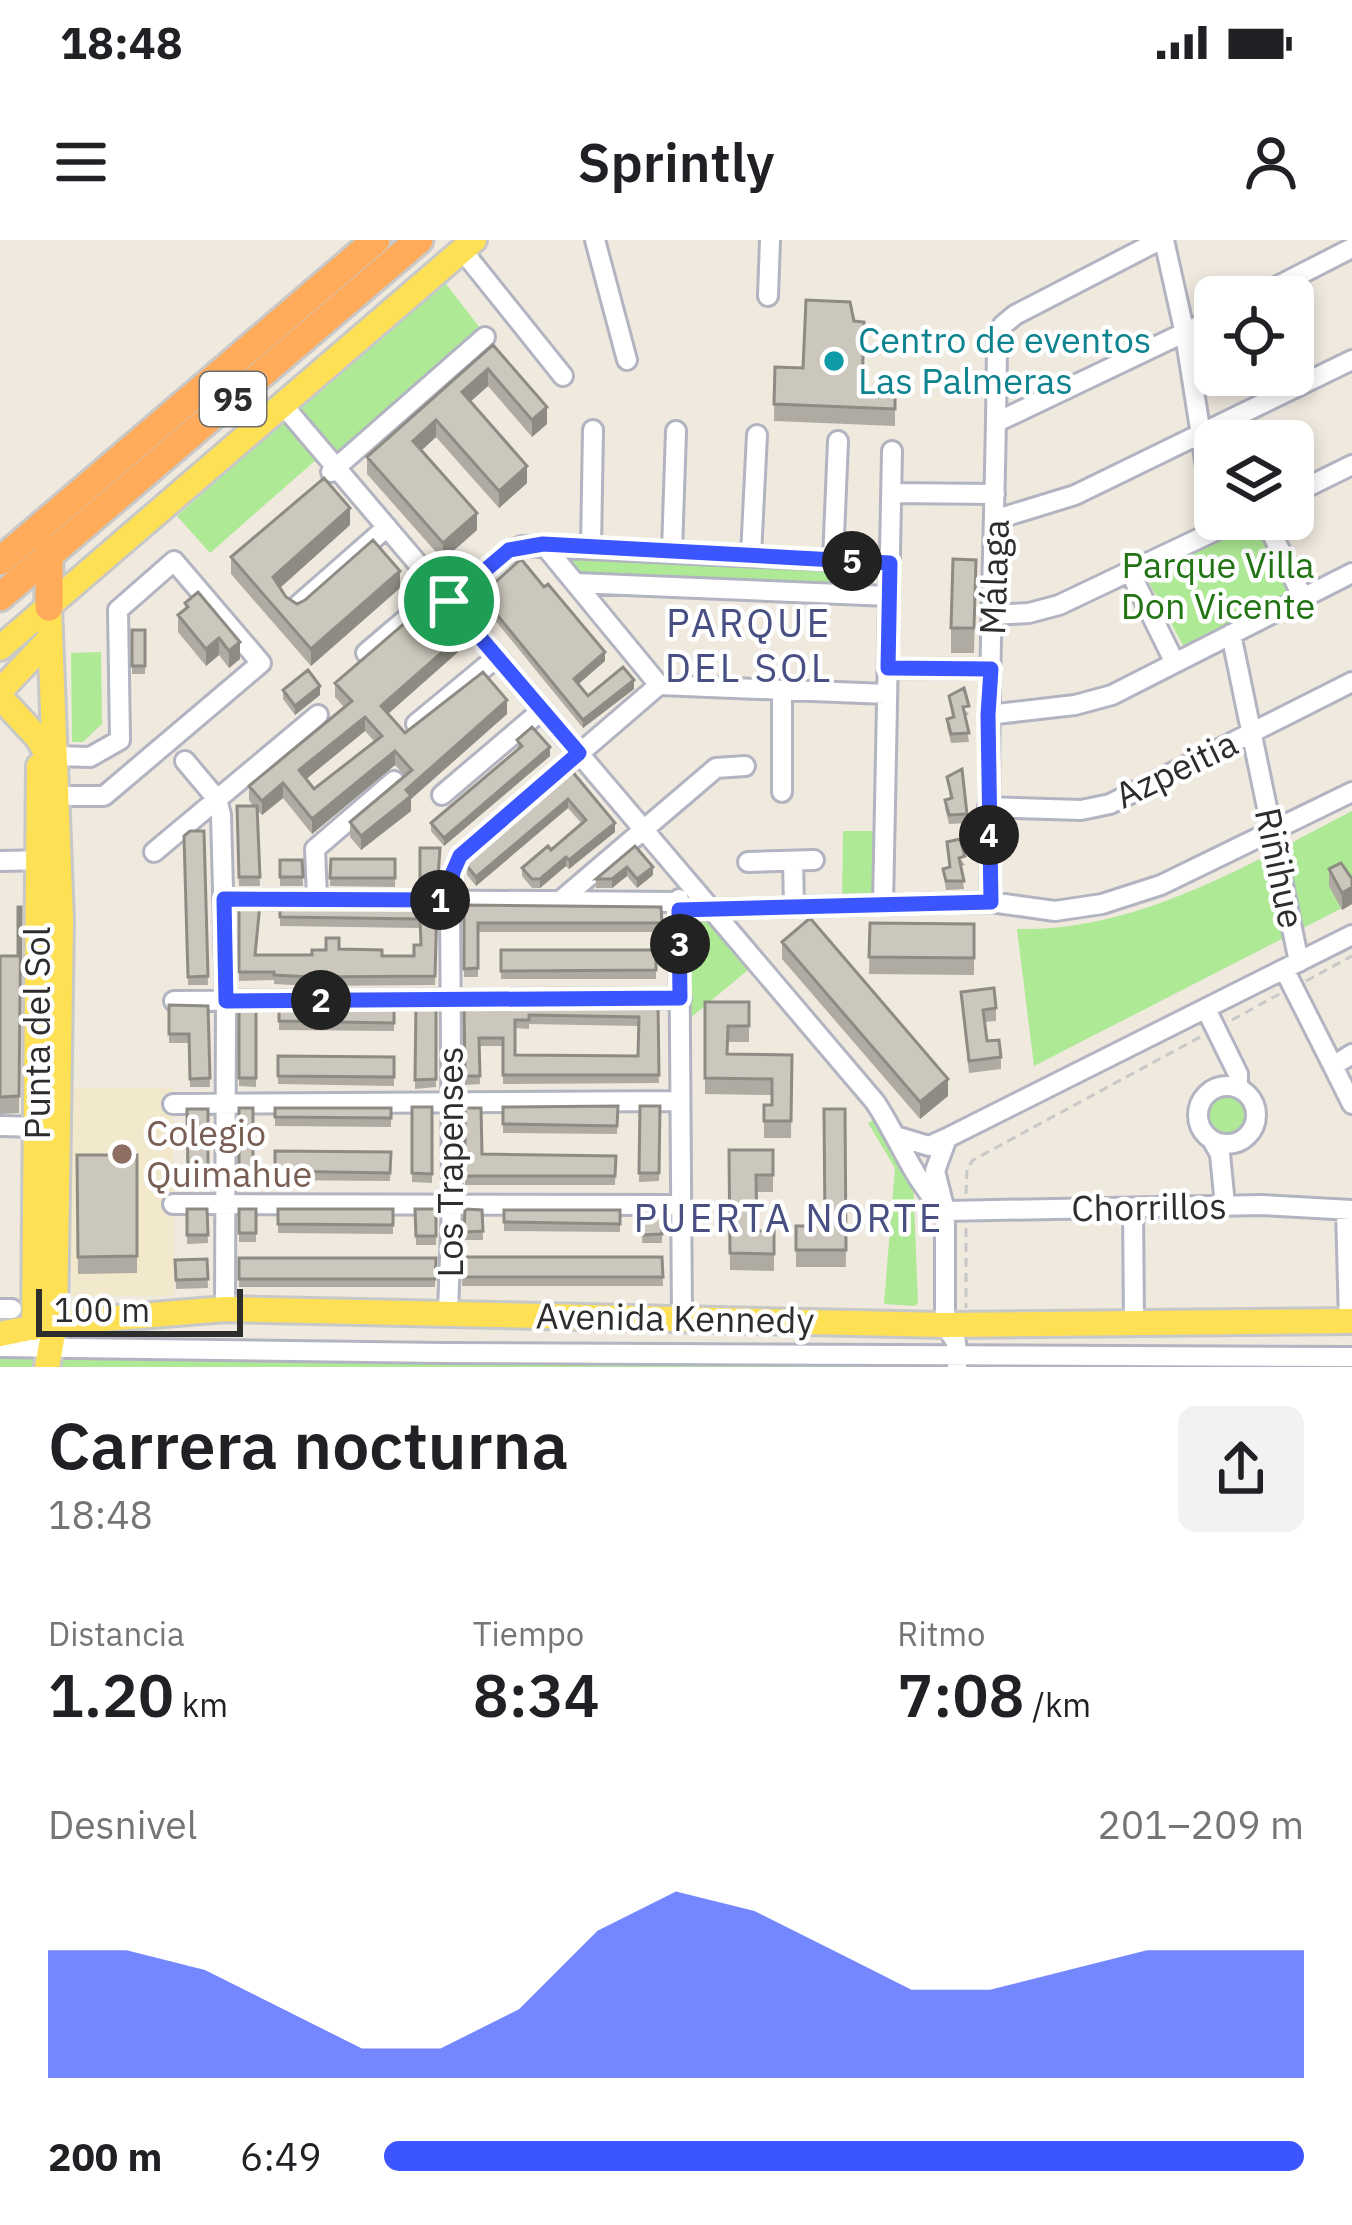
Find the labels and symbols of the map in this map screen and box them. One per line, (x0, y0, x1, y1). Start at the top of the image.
place label: Centro de eventos Las Palmeras (858, 316, 1151, 404)
marker: Centro de eventos Las Palmeras (821, 348, 847, 374)
road number: 95 (200, 372, 266, 426)
street label: Málaga (968, 518, 1019, 636)
pin: 5 (822, 531, 882, 591)
park label: Parque Villa Don Vicente (1121, 541, 1315, 629)
pin (398, 550, 500, 652)
district label: PARQUE DEL SOL (665, 597, 833, 693)
street label: Azpeitia (1107, 719, 1245, 818)
street label: Riñihue (1245, 803, 1316, 933)
pin: 4 (959, 805, 1019, 865)
pin: 1 (410, 870, 470, 930)
pin: 3 (650, 914, 710, 974)
street label: Punta del Sol (13, 927, 60, 1139)
pin: 2 (291, 970, 351, 1030)
street label: Los Trapenses (426, 1046, 473, 1278)
place label: Colegio Quimahue (146, 1109, 312, 1197)
marker: Colegio Quimahue (109, 1141, 135, 1167)
street label: Chorrillos (1071, 1182, 1227, 1231)
district label: PUERTA NORTE (633, 1192, 945, 1243)
scale bar (36, 1283, 243, 1336)
street label: Avenida Kennedy (535, 1292, 815, 1343)

